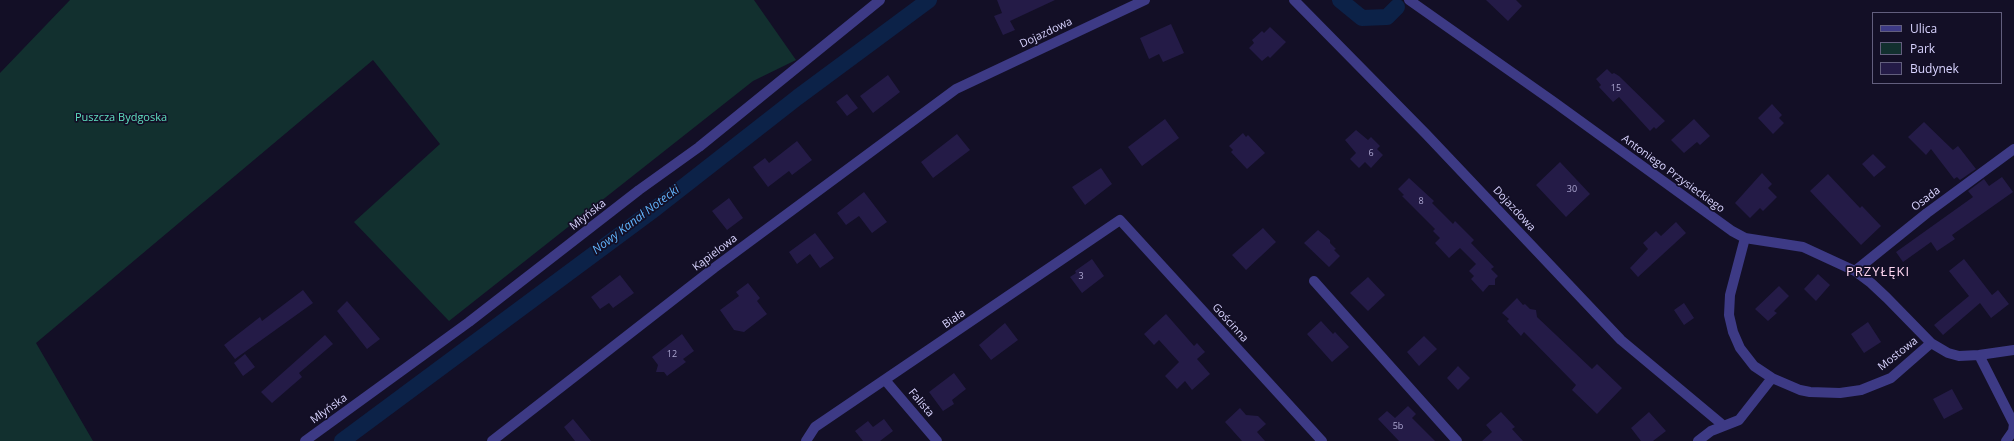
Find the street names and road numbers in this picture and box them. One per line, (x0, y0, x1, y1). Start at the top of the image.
street label: Dojazdowa (1018, 15, 1074, 51)
street label: Antoniego Przysieckiego (1619, 132, 1727, 216)
street label: Dojazdowa (1490, 184, 1538, 234)
street label: Osada (1909, 184, 1943, 214)
street label: Młyńska (567, 197, 609, 233)
street label: Kąpielowa (690, 232, 740, 274)
street label: Gościnna (1209, 301, 1251, 345)
street label: Biała (940, 307, 968, 331)
street label: Mostowa (1875, 334, 1921, 374)
street label: Falista (905, 386, 937, 420)
street label: Młyńska (308, 391, 350, 427)

